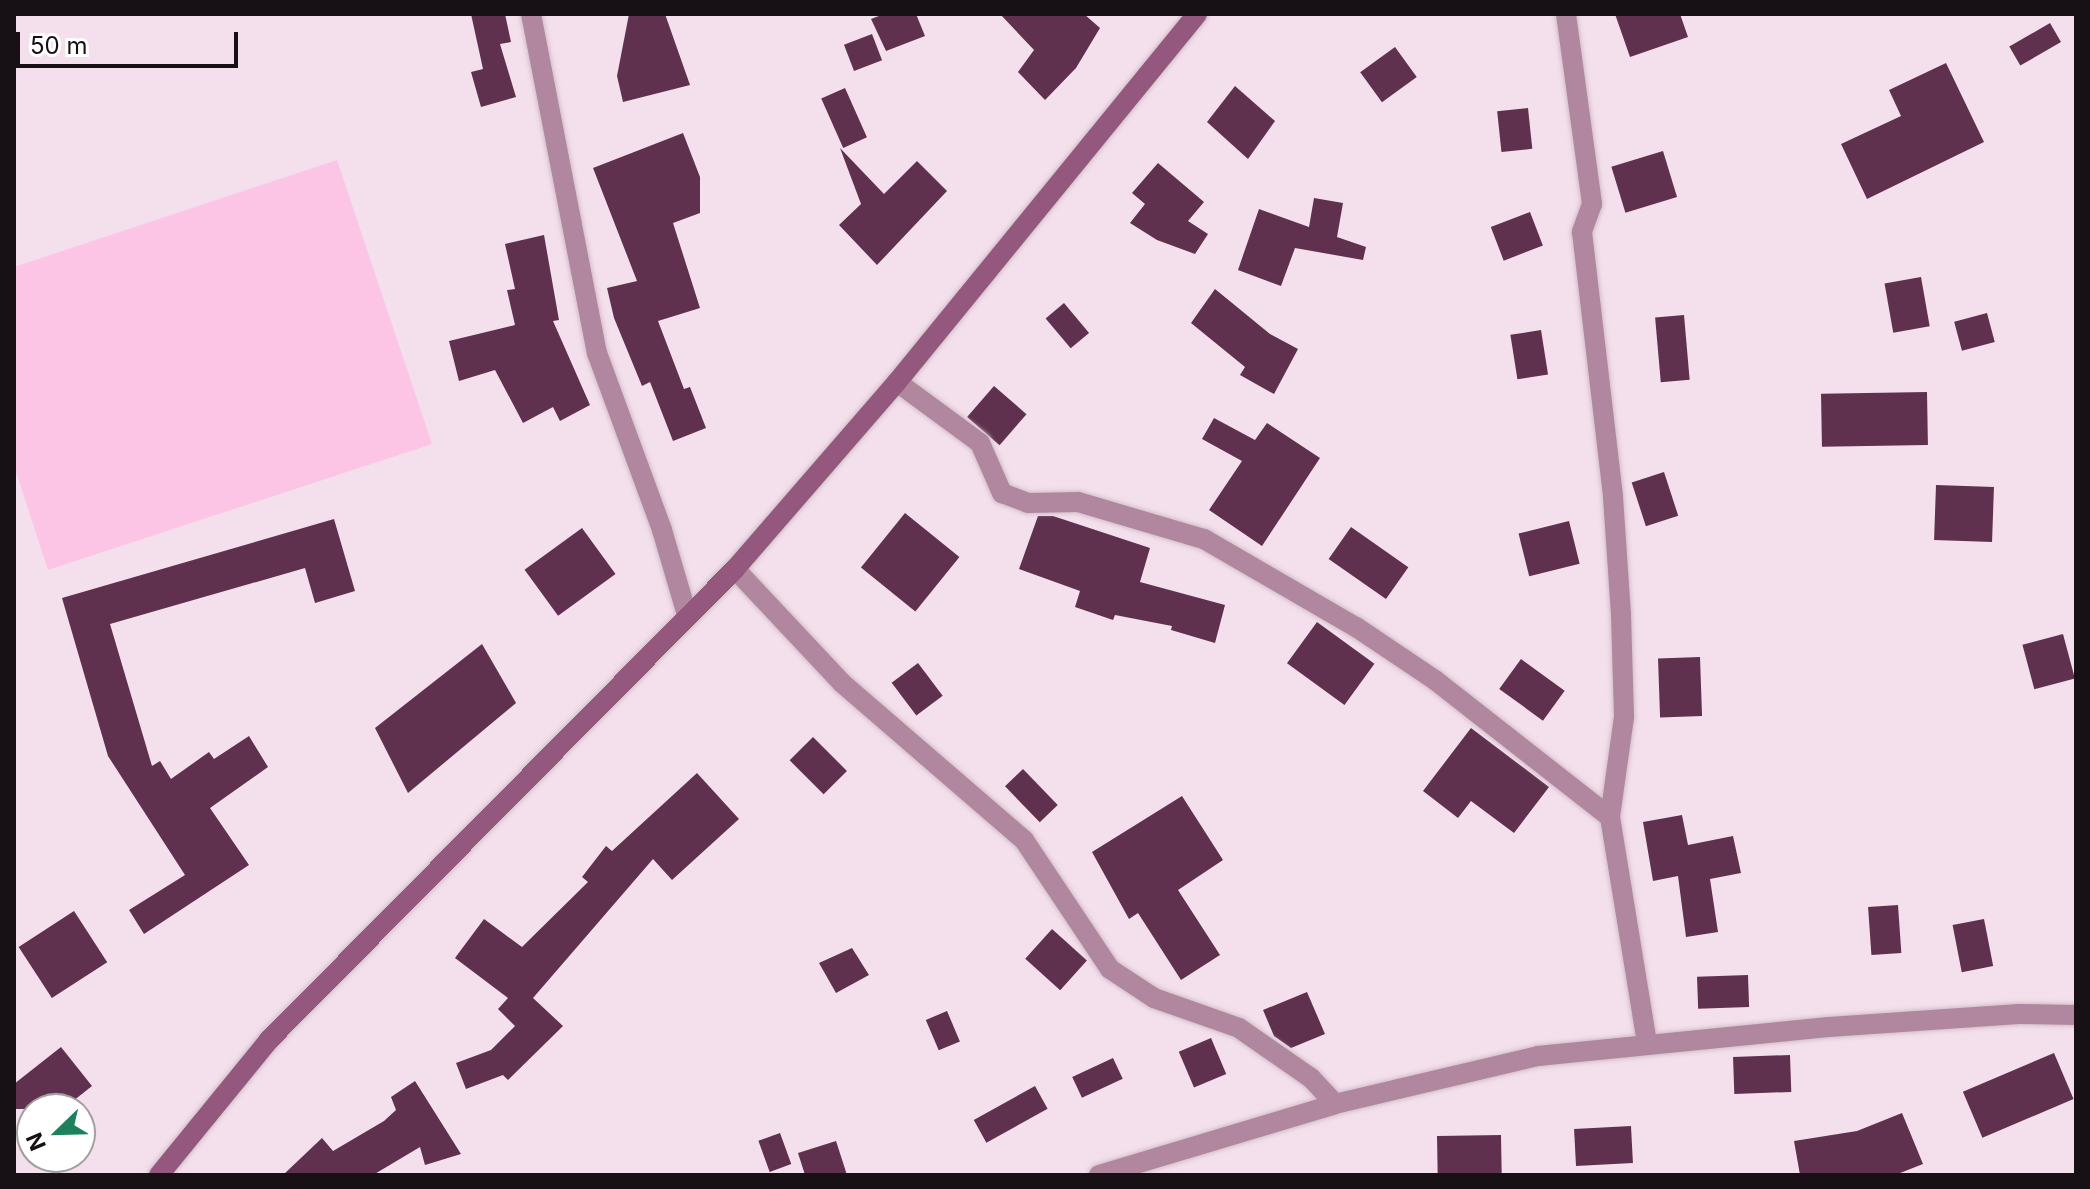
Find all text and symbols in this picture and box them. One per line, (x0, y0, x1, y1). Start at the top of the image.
scale bar (20, 16, 242, 66)
text: 50 m (30, 31, 88, 60)
north arrow (16, 1093, 96, 1173)
text: N (21, 1129, 51, 1154)

